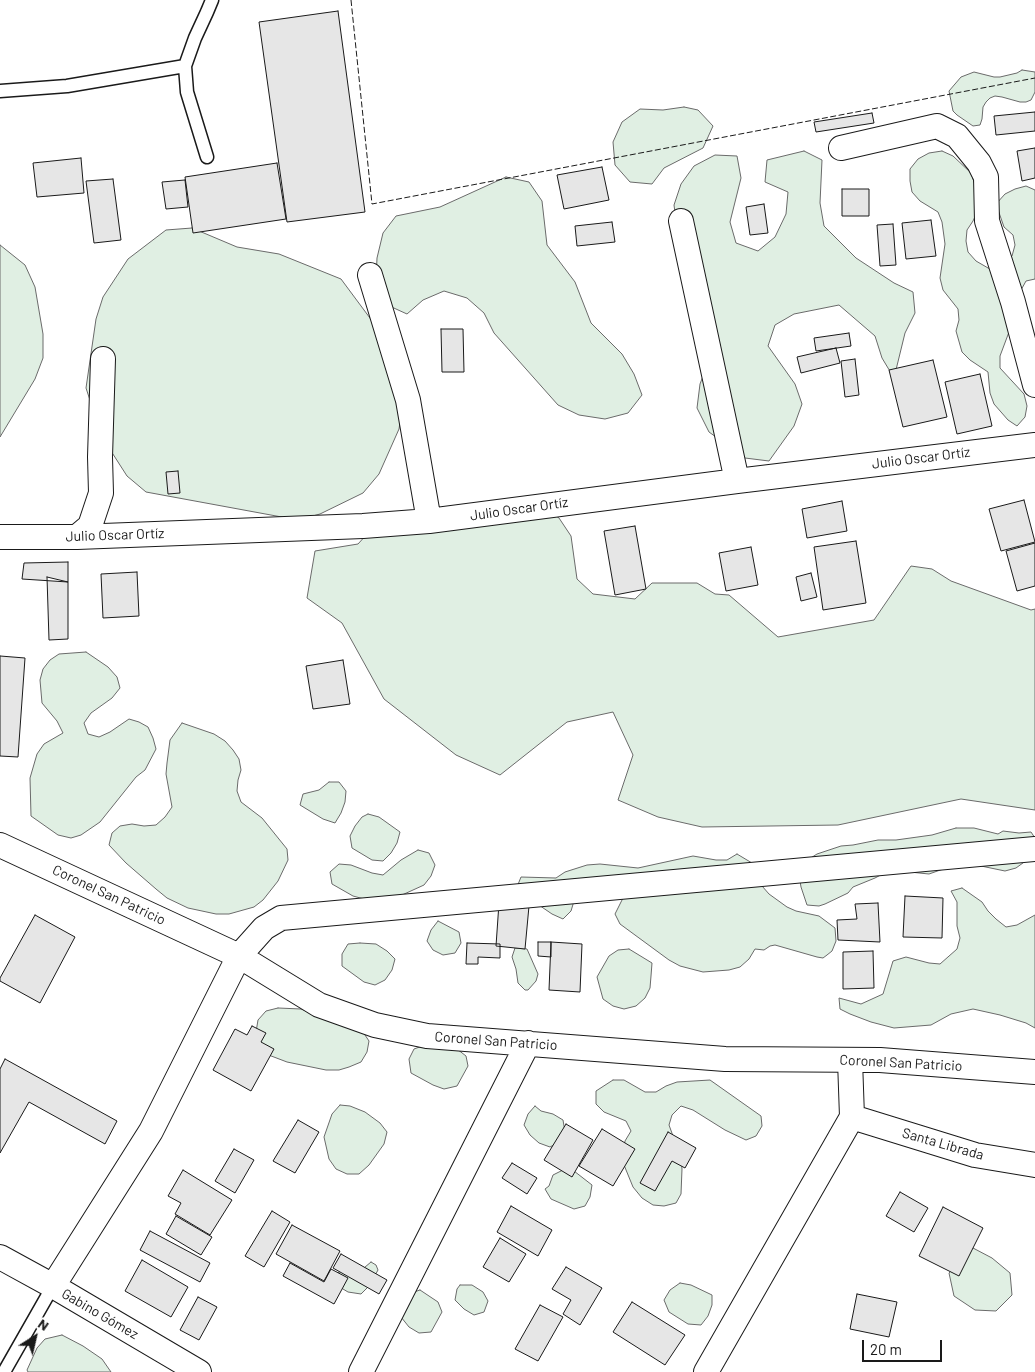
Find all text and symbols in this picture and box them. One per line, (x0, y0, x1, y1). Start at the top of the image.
street label: Julio Oscar Ortíz (871, 444, 971, 472)
street label: Julio Oscar Ortíz (469, 494, 569, 524)
street label: Julio Oscar Ortíz (65, 525, 165, 545)
street label: Coronel San Patricio (50, 861, 168, 929)
street label: Coronel San Patricio (434, 1028, 558, 1054)
street label: Coronel San Patricio (839, 1051, 963, 1075)
street label: Santa Librada (900, 1124, 986, 1164)
street label: Gabino Gómez (59, 1285, 141, 1343)
north arrow (10, 1312, 60, 1362)
text: N (35, 1315, 53, 1334)
scale bar (865, 1330, 945, 1362)
text: 20 m (870, 1340, 902, 1358)

